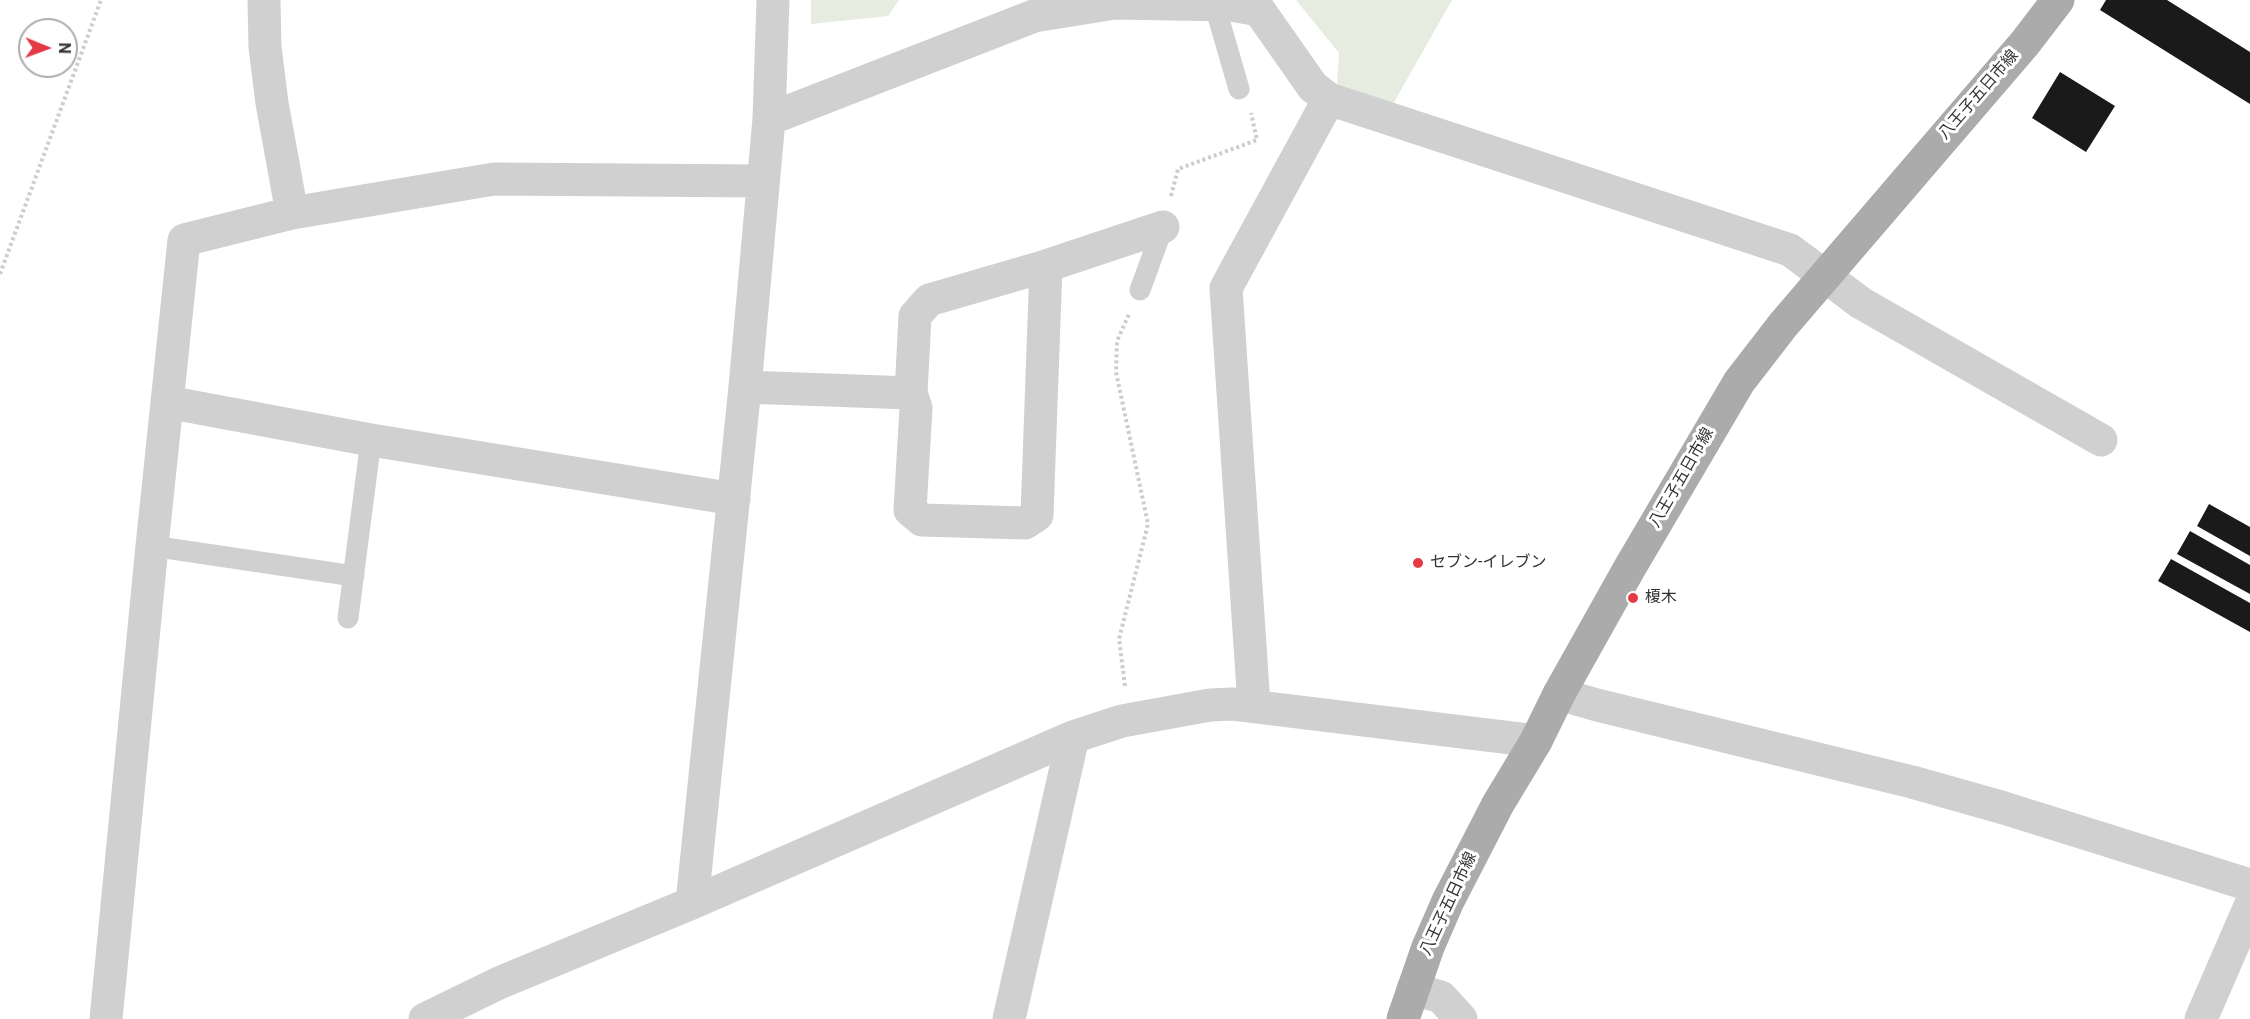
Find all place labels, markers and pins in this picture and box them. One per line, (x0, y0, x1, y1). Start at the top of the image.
place label: セブン-イレブン (1430, 553, 1546, 573)
marker: セブン-イレブン (1411, 556, 1425, 570)
place label: 榎木 (1645, 588, 1677, 608)
marker: 榎木 (1626, 591, 1640, 605)

